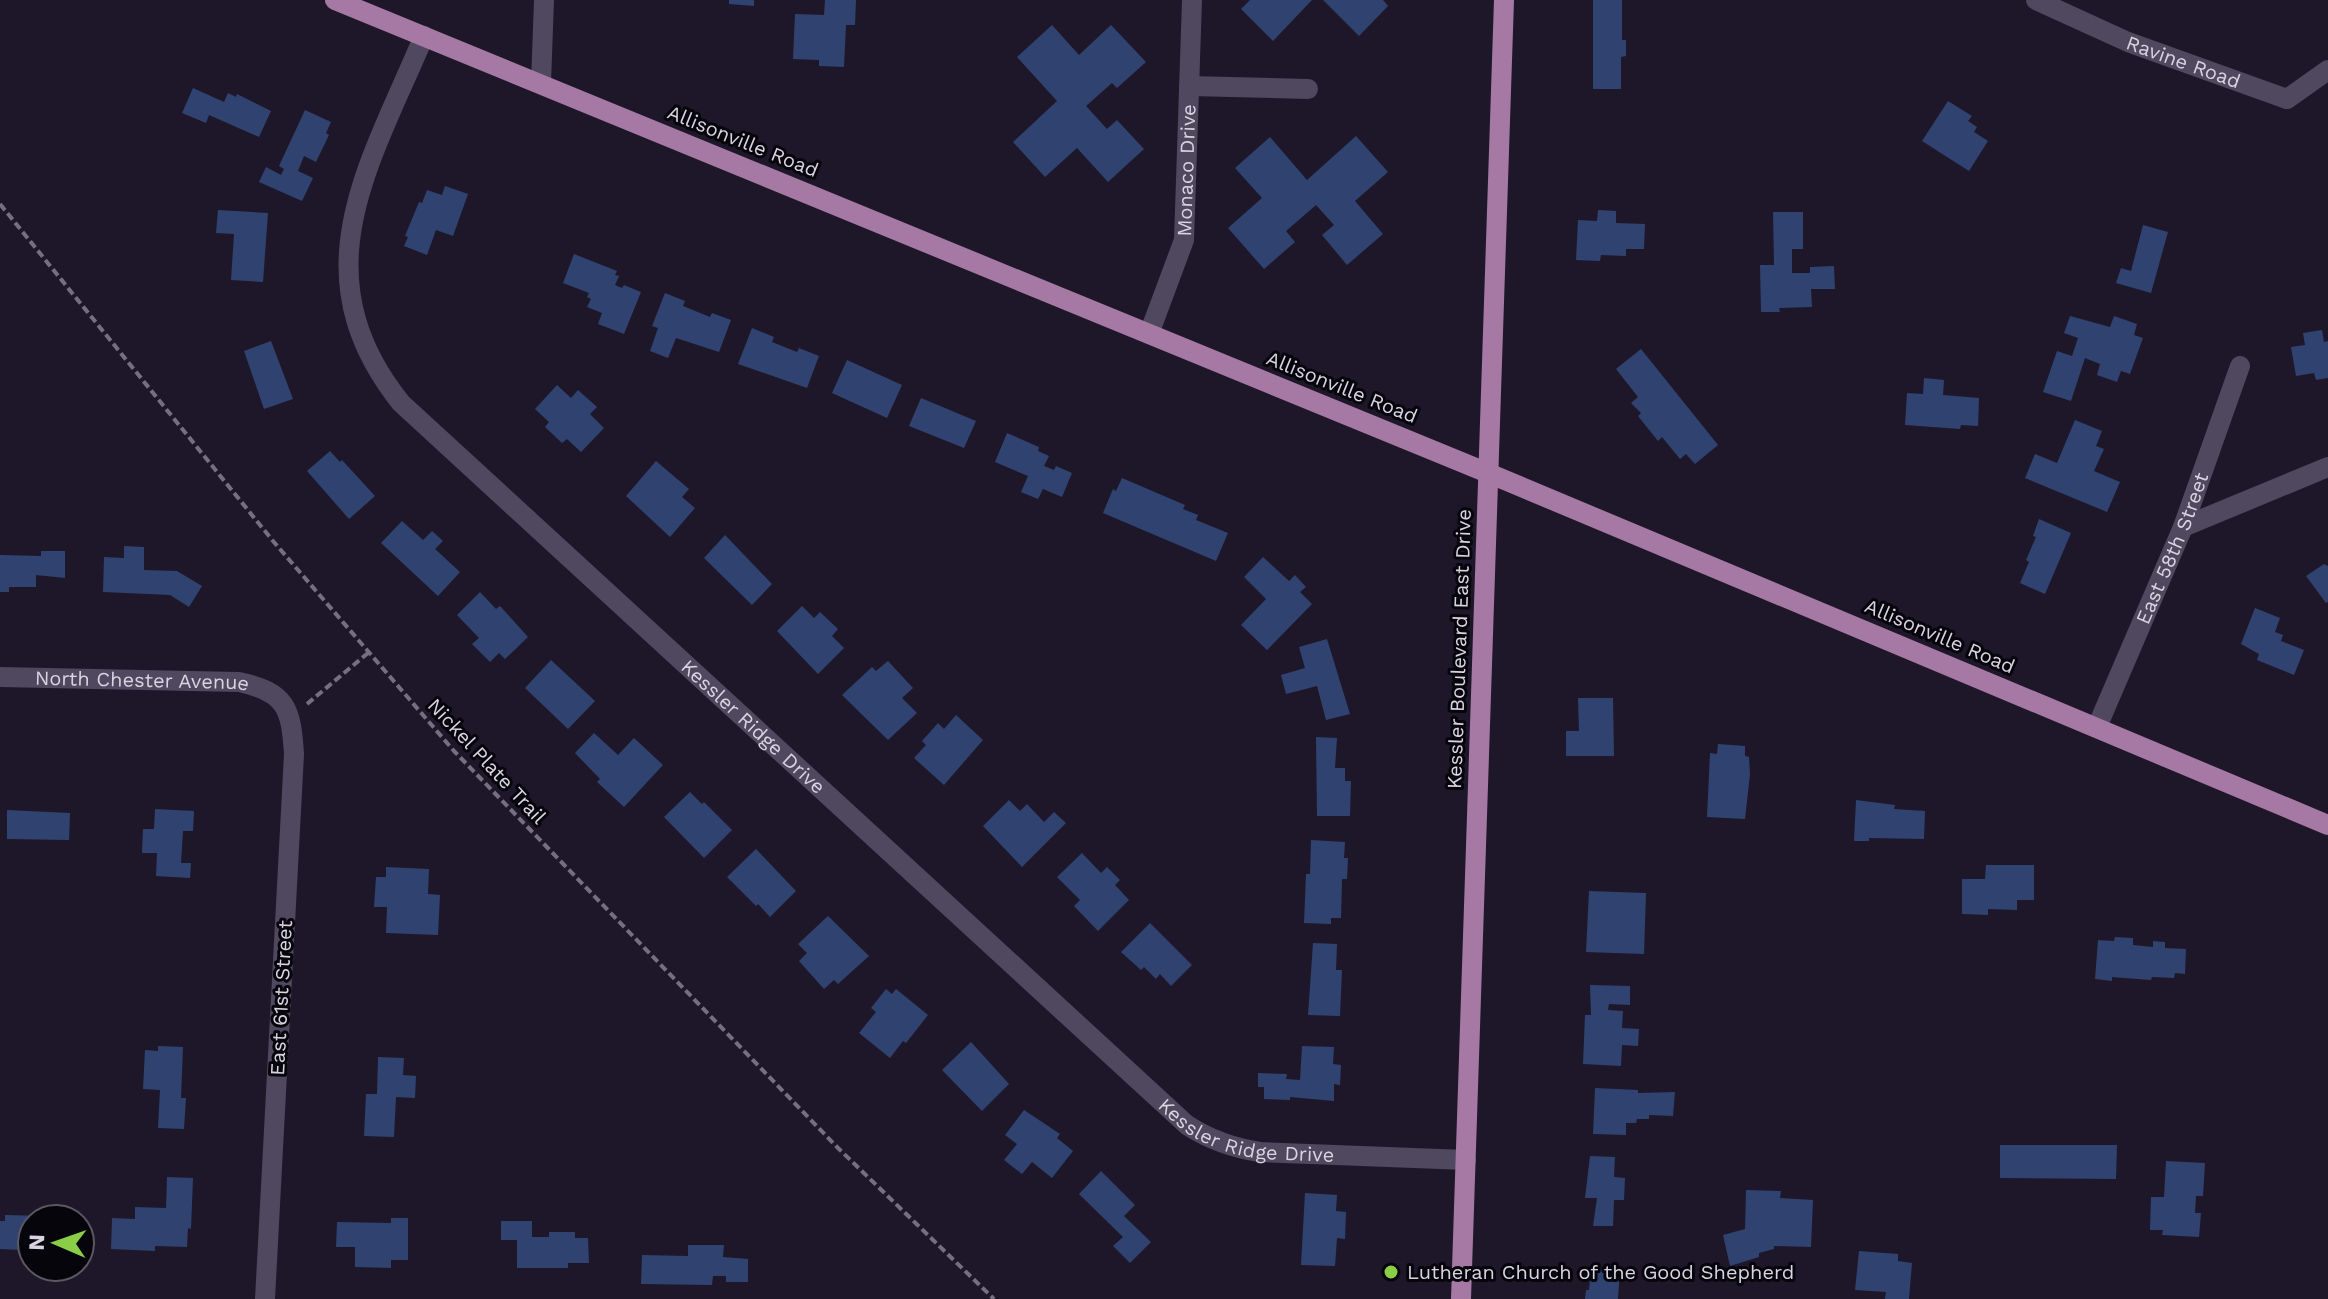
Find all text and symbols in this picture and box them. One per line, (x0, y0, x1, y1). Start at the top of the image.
street label: Ravine Road (2123, 30, 2244, 93)
street label: Allisonville Road (664, 100, 822, 182)
street label: Monaco Drive (1172, 104, 1201, 237)
street label: Allisonville Road (1263, 346, 1421, 428)
street label: East 58th Street (2131, 469, 2214, 628)
street label: Kessler Boulevard East Drive (1442, 509, 1476, 789)
street label: Allisonville Road (1861, 594, 2019, 678)
street label: Kessler Ridge Drive (676, 655, 830, 799)
street label: North Chester Avenue (35, 666, 252, 696)
street label: Nickel Plate Trail (423, 693, 551, 829)
street label: East 61st Street (265, 919, 297, 1076)
street label: Kessler Ridge Drive (1154, 1093, 1335, 1167)
north arrow (16, 1203, 96, 1283)
text: N (24, 1234, 49, 1251)
place label: Lutheran Church of the Good Shepherd (1407, 1260, 1794, 1284)
marker: Lutheran Church of the Good Shepherd (1382, 1263, 1400, 1281)

